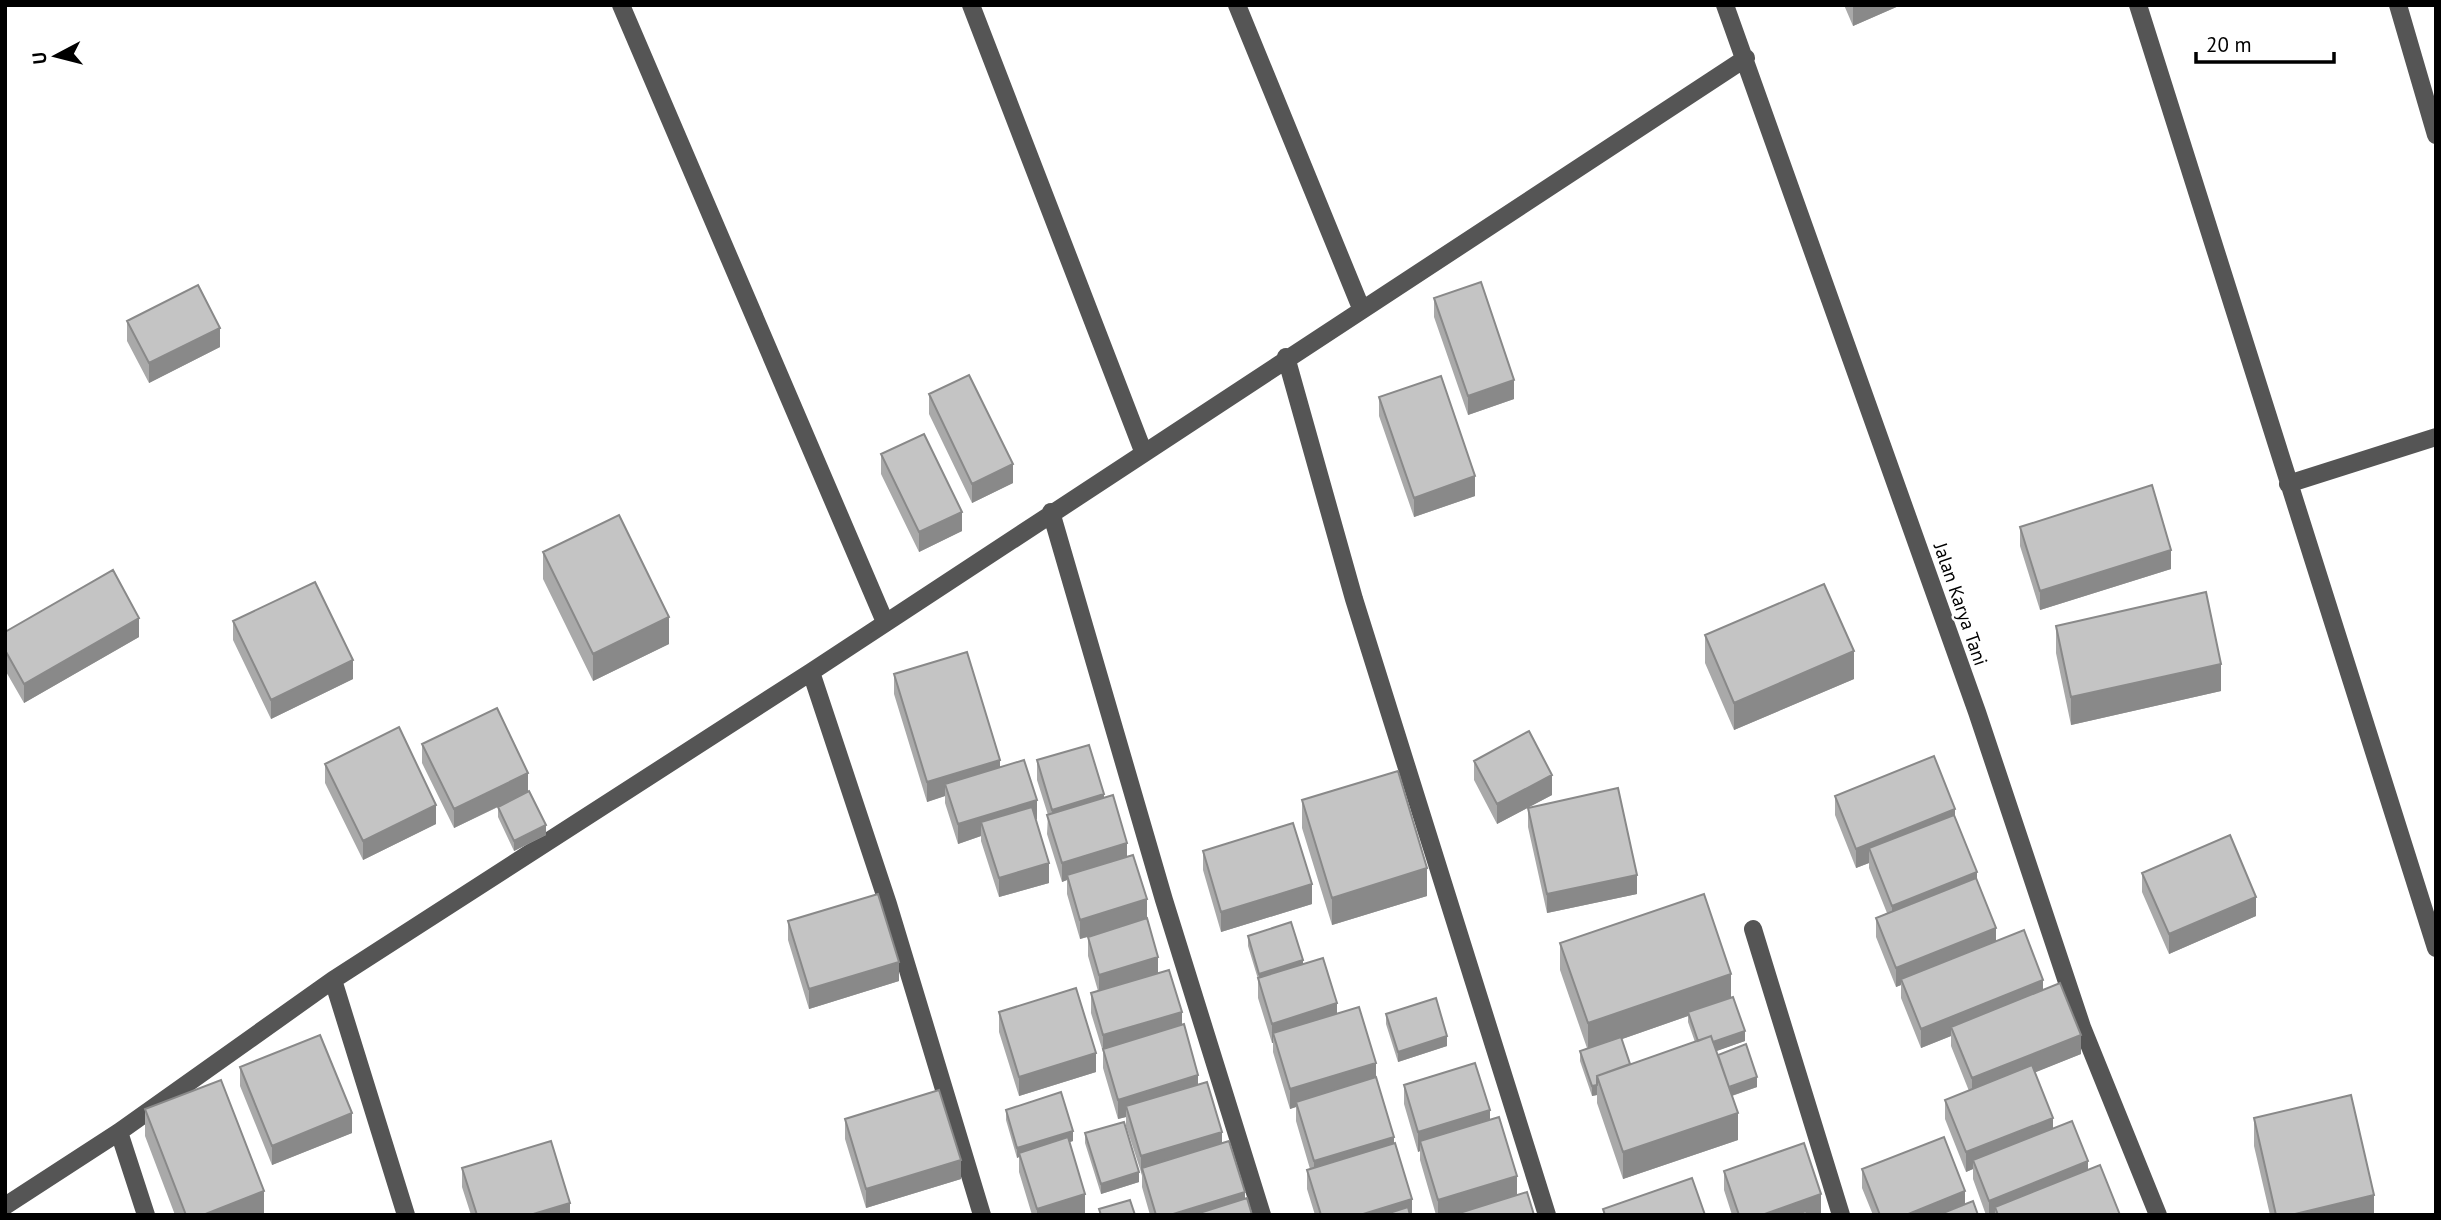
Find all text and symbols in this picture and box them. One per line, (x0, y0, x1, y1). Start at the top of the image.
north arrow (21, 21, 91, 91)
scale bar (2196, 21, 2334, 65)
text: 20 m (2206, 31, 2252, 58)
text: U (26, 51, 52, 65)
street label: Jalan Karya Tani (1928, 538, 1993, 669)

